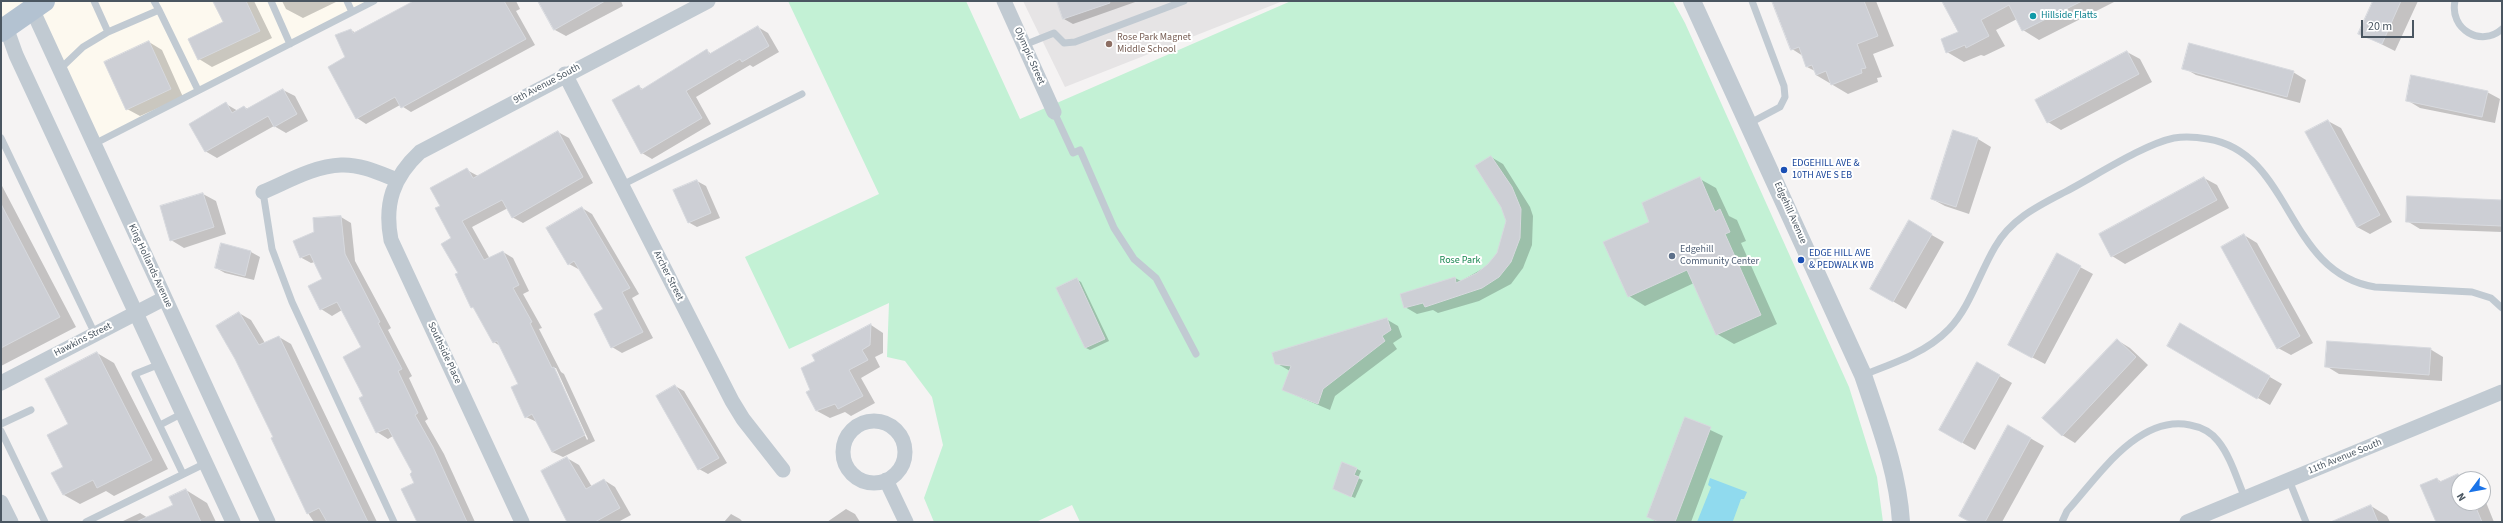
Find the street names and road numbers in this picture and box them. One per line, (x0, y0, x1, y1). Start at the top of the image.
street label: Olympic Street (1011, 25, 1047, 87)
street label: 9th Avenue South (512, 61, 582, 107)
street label: Edgehill Avenue (1771, 180, 1809, 246)
street label: King Hollands Avenue (125, 222, 175, 310)
street label: Archer Street (650, 249, 686, 303)
street label: Hawkins Street (52, 320, 114, 360)
street label: Southside Place (424, 320, 464, 386)
street label: 11th Avenue South (2306, 437, 2384, 477)

